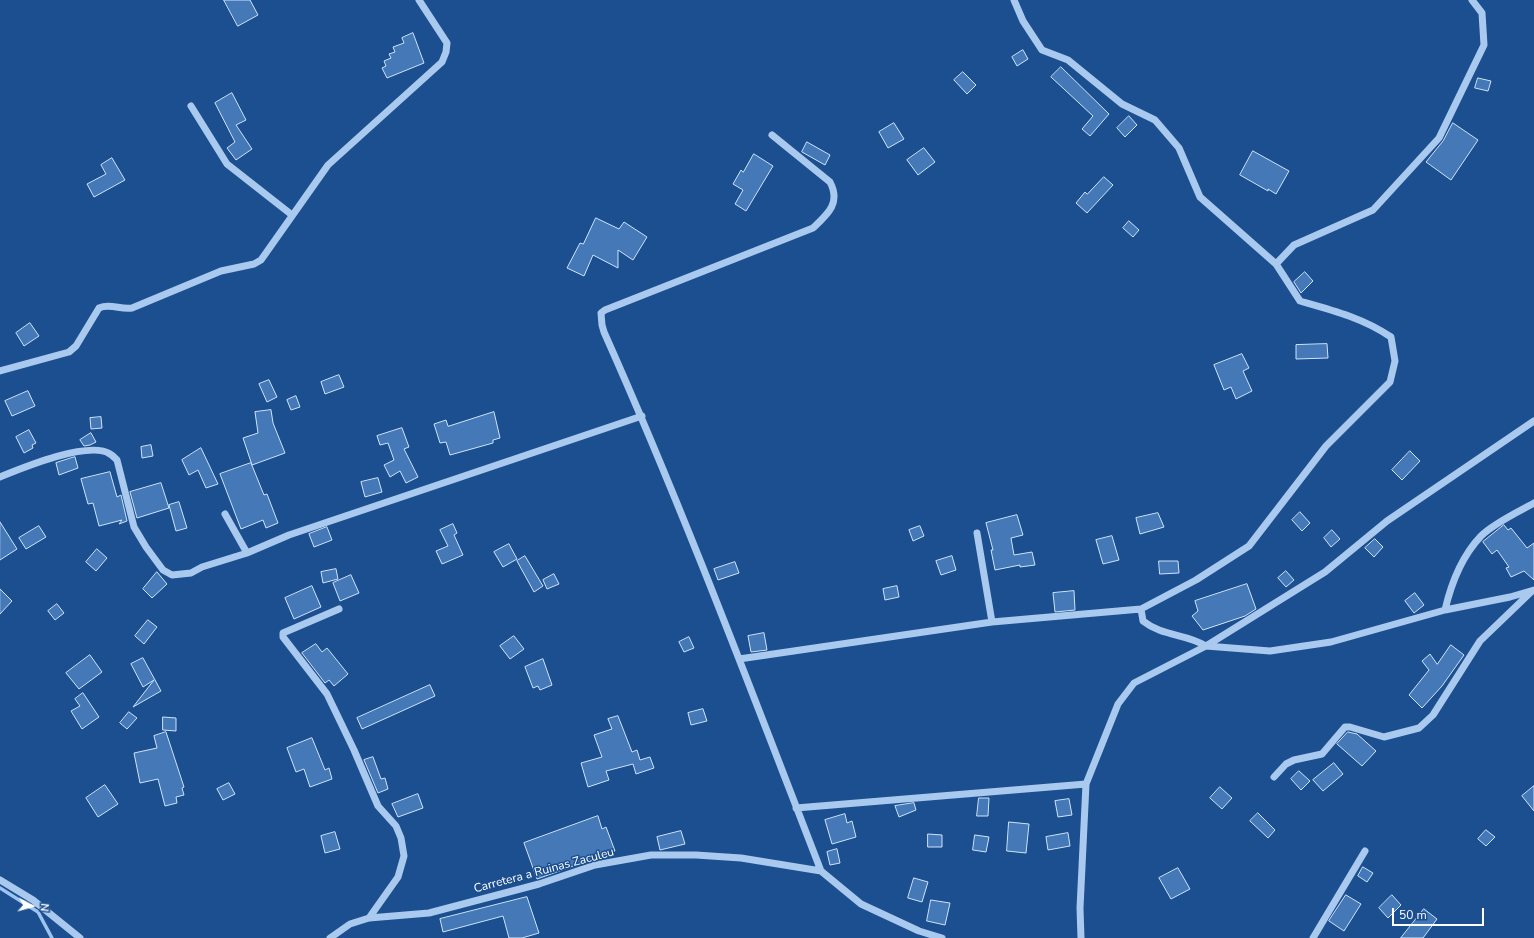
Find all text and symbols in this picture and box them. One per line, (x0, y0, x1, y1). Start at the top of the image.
street label: Carretera a Ruinas Zaculeu (472, 845, 616, 897)
north arrow (12, 886, 52, 926)
scale bar (1394, 900, 1486, 926)
text: N (37, 902, 52, 912)
text: 50 m (1399, 907, 1427, 923)

